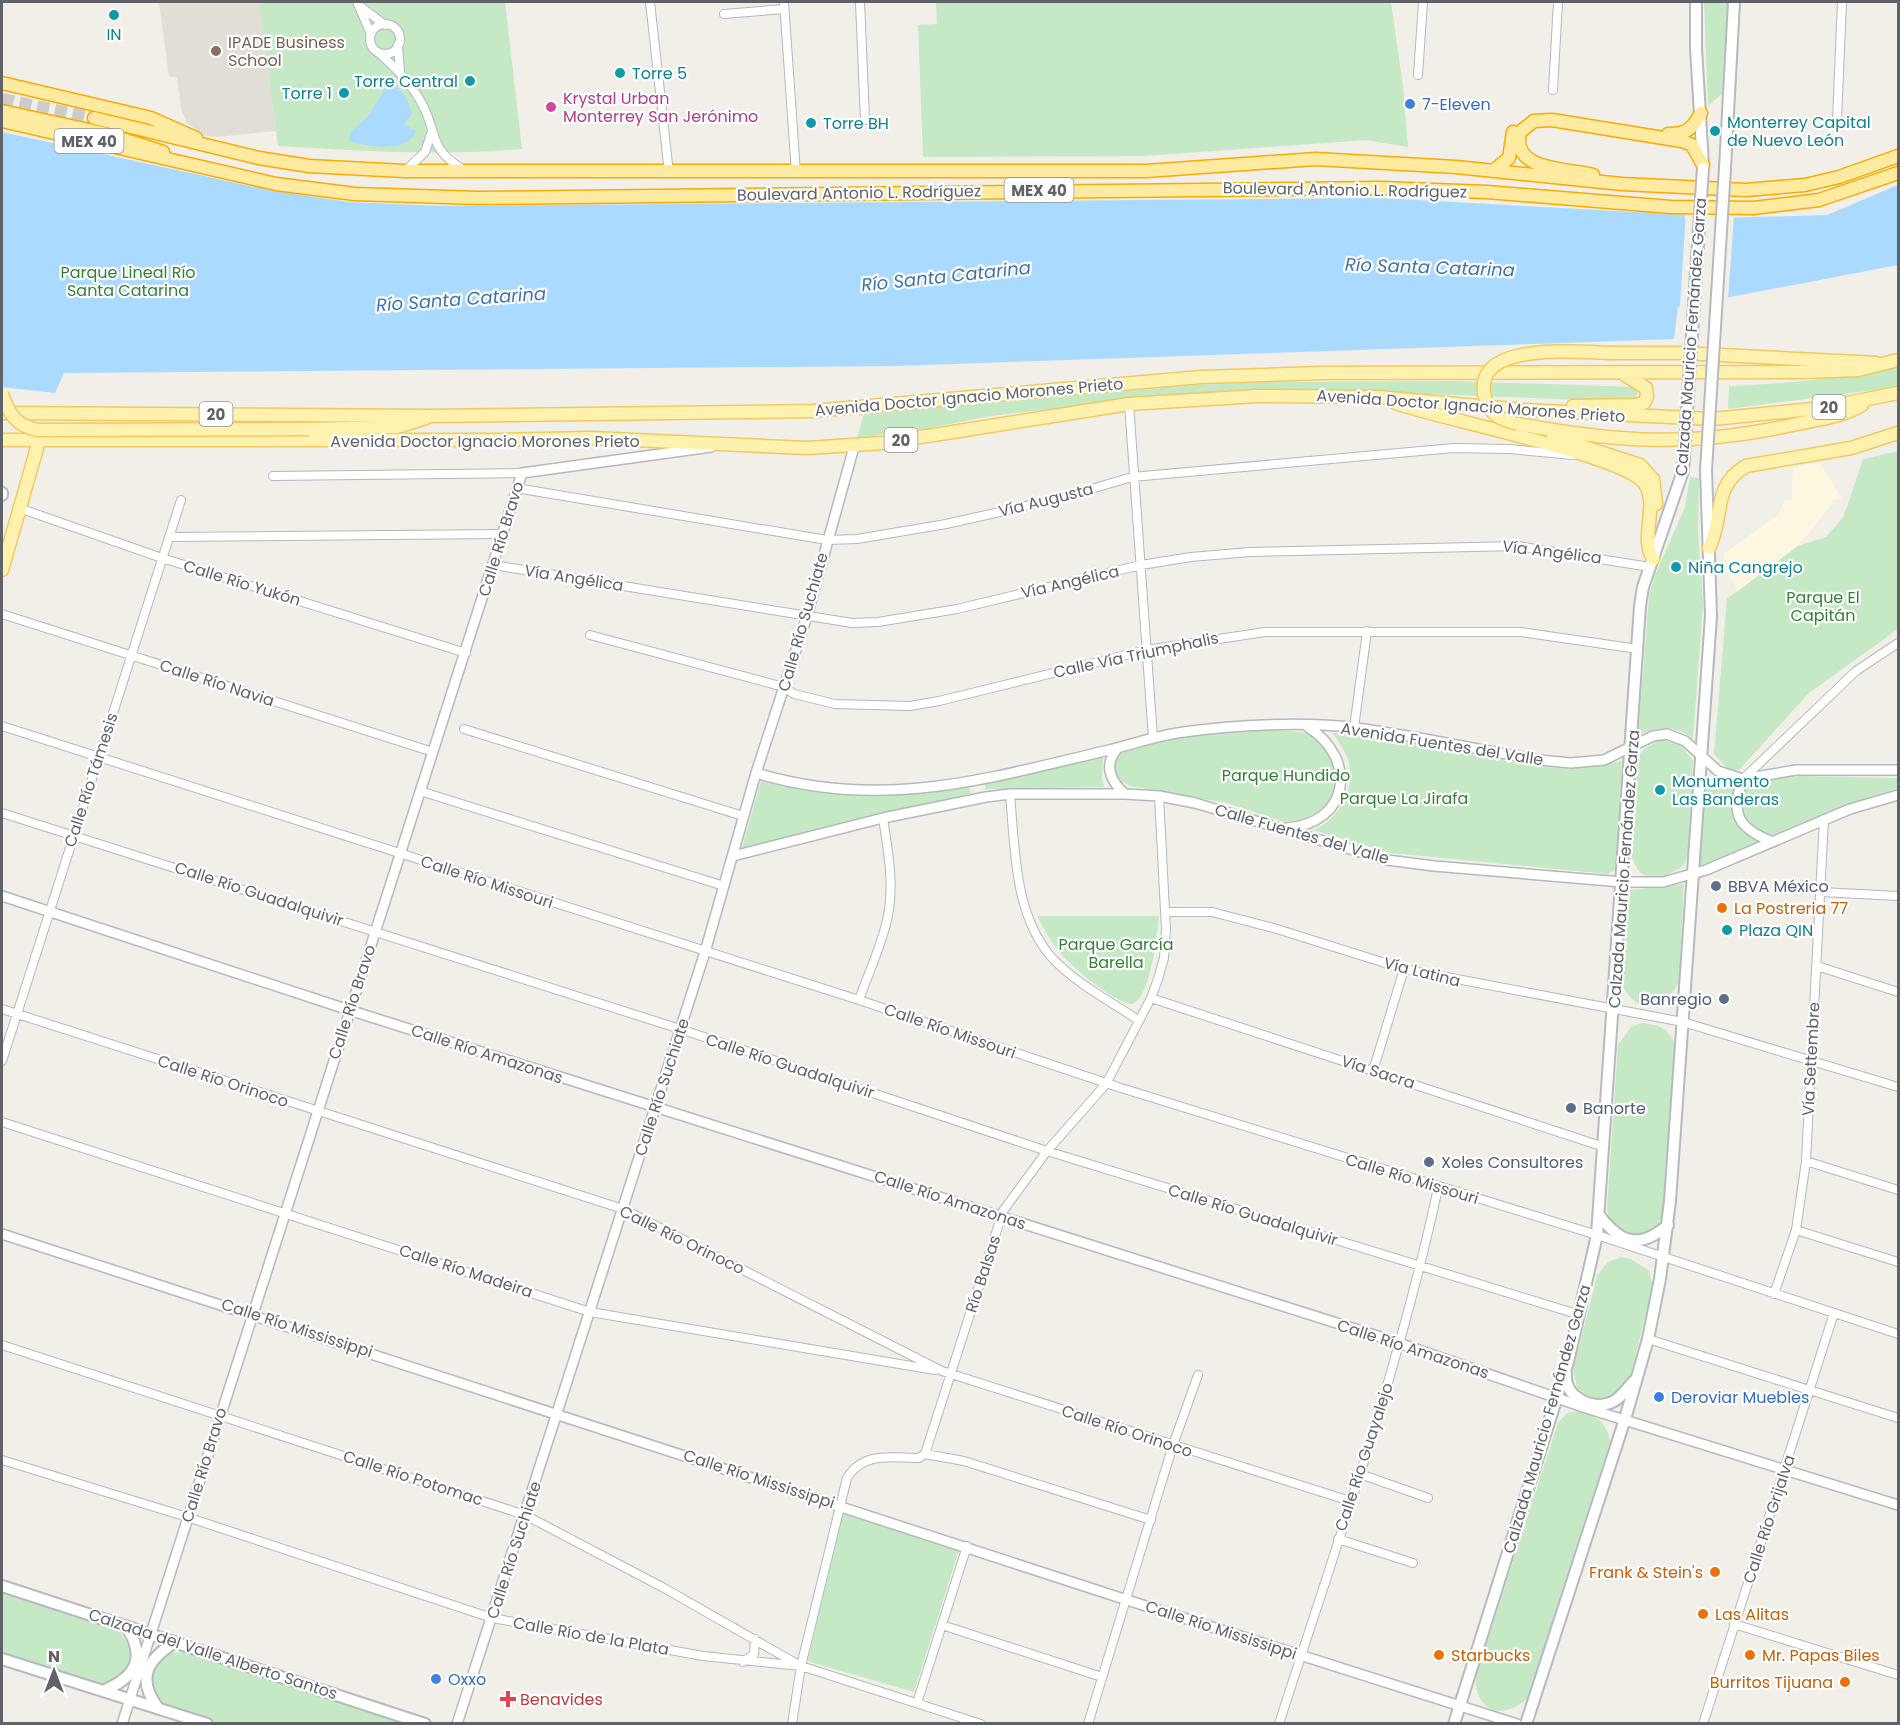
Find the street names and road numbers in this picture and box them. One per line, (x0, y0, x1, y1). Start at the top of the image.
road number: MEX 40 (54, 129, 124, 153)
street label: Boulevard Antonio L. Rodríguez (1223, 176, 1467, 204)
road number: MEX 40 (1004, 178, 1074, 202)
street label: Boulevard Antonio L. Rodríguez (737, 179, 981, 207)
street label: Calzada Mauricio Fernández Garza (1670, 197, 1712, 477)
street label: Avenida Doctor Ignacio Morones Prieto (814, 372, 1124, 422)
street label: Avenida Doctor Ignacio Morones Prieto (1316, 384, 1626, 428)
road number: 20 (1812, 395, 1846, 419)
road number: 20 (200, 402, 232, 426)
road number: 20 (884, 428, 918, 452)
street label: Avenida Doctor Ignacio Morones Prieto (330, 430, 640, 453)
street label: Vía Augusta (996, 477, 1096, 523)
street label: Calle Río Bravo (473, 479, 529, 599)
street label: Vía Angélica (1501, 534, 1603, 570)
street label: Calle Río Suchiate (772, 550, 834, 694)
street label: Calle Río Yukón (180, 554, 304, 612)
street label: Vía Angélica (523, 559, 625, 597)
street label: Vía Angélica (1019, 560, 1121, 604)
street label: Calle Vía Triumphalis (1051, 626, 1221, 684)
street label: Calle Río Navia (157, 654, 277, 712)
street label: Calle Río Támesis (58, 710, 124, 850)
street label: Avenida Fuentes del Valle (1339, 717, 1545, 771)
street label: Calzada Mauricio Fernández Garza (1603, 729, 1645, 1009)
street label: Calle Fuentes del Valle (1212, 798, 1392, 870)
street label: Calle Río Missouri (418, 850, 556, 914)
street label: Calle Río Guadalquivir (172, 856, 346, 932)
street label: Calle Río Bravo (323, 942, 381, 1062)
street label: Vía Latina (1381, 951, 1463, 993)
street label: Calle Río Missouri (881, 998, 1019, 1064)
street label: Vía Settembre (1797, 1001, 1825, 1116)
street label: Calle Río Suchiate (629, 1015, 695, 1159)
street label: Calle Río Amazonas (408, 1019, 566, 1089)
street label: Calle Río Guadalquivir (703, 1028, 877, 1104)
street label: Calle Río Orinoco (155, 1049, 291, 1113)
street label: Vía Sacra (1338, 1049, 1418, 1095)
street label: Calle Río Missouri (1343, 1148, 1481, 1210)
street label: Calle Río Amazonas (871, 1165, 1029, 1235)
street label: Calle Río Guadalquivir (1165, 1178, 1341, 1252)
street label: Calle Río Orinoco (616, 1200, 748, 1280)
street label: Río Balsas (960, 1232, 1006, 1316)
street label: Calle Río Madeira (396, 1239, 536, 1303)
street label: Calzada Mauricio Fernández Garza (1498, 1282, 1596, 1556)
street label: Calle Río Mississippi (218, 1293, 376, 1363)
street label: Calle Río Amazonas (1334, 1314, 1492, 1384)
street label: Calle Río Guayalejo (1329, 1380, 1399, 1534)
street label: Calle Río Orinoco (1059, 1399, 1195, 1463)
street label: Calle Río Bravo (176, 1405, 232, 1525)
street label: Calle Río Mississippi (680, 1444, 838, 1514)
street label: Calle Río Potomac (340, 1445, 486, 1512)
street label: Calle Río Grijalva (1737, 1452, 1801, 1586)
street label: Calle Río Suchiate (481, 1478, 547, 1622)
street label: Calle Río Mississippi (1142, 1595, 1300, 1665)
street label: Calzada del Valle Alberto Santos (86, 1603, 340, 1705)
street label: Calle Río de la Plata (511, 1611, 671, 1661)

